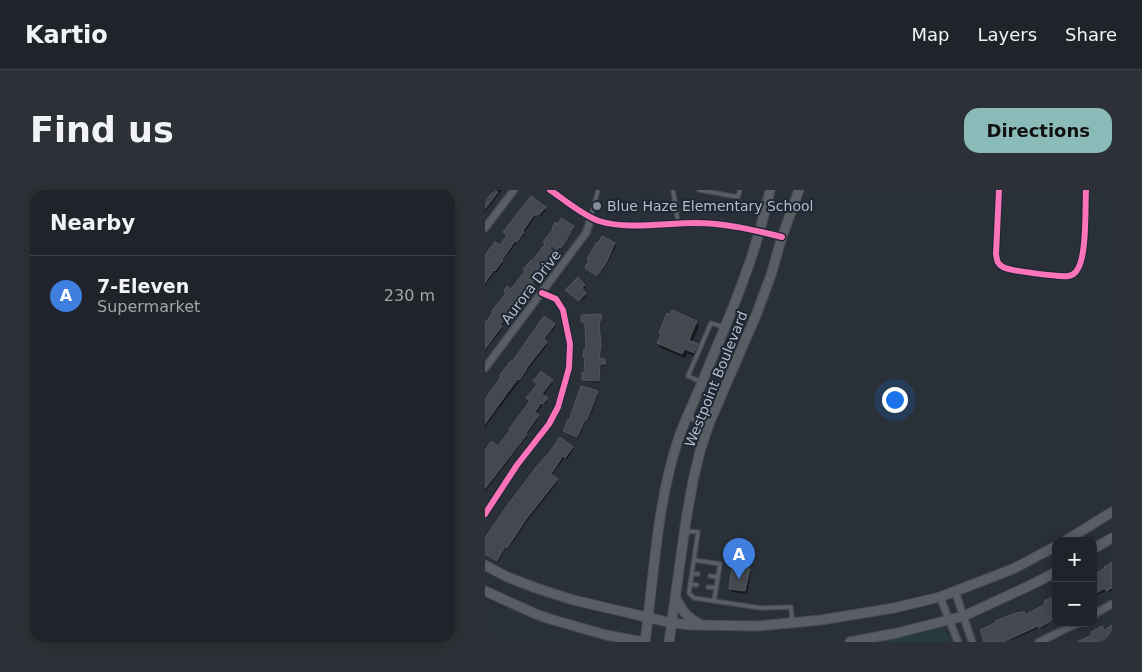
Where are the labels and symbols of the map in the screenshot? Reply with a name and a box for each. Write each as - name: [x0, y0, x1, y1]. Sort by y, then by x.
- place label: Blue Haze Elementary School: [607, 198, 813, 214]
- marker: Blue Haze Elementary School: [591, 200, 603, 212]
- street label: Aurora Drive: [498, 247, 564, 327]
- street label: Westpoint Boulevard: [681, 309, 751, 449]
- your location: [882, 387, 908, 413]
- pin: A: [723, 538, 755, 579]

